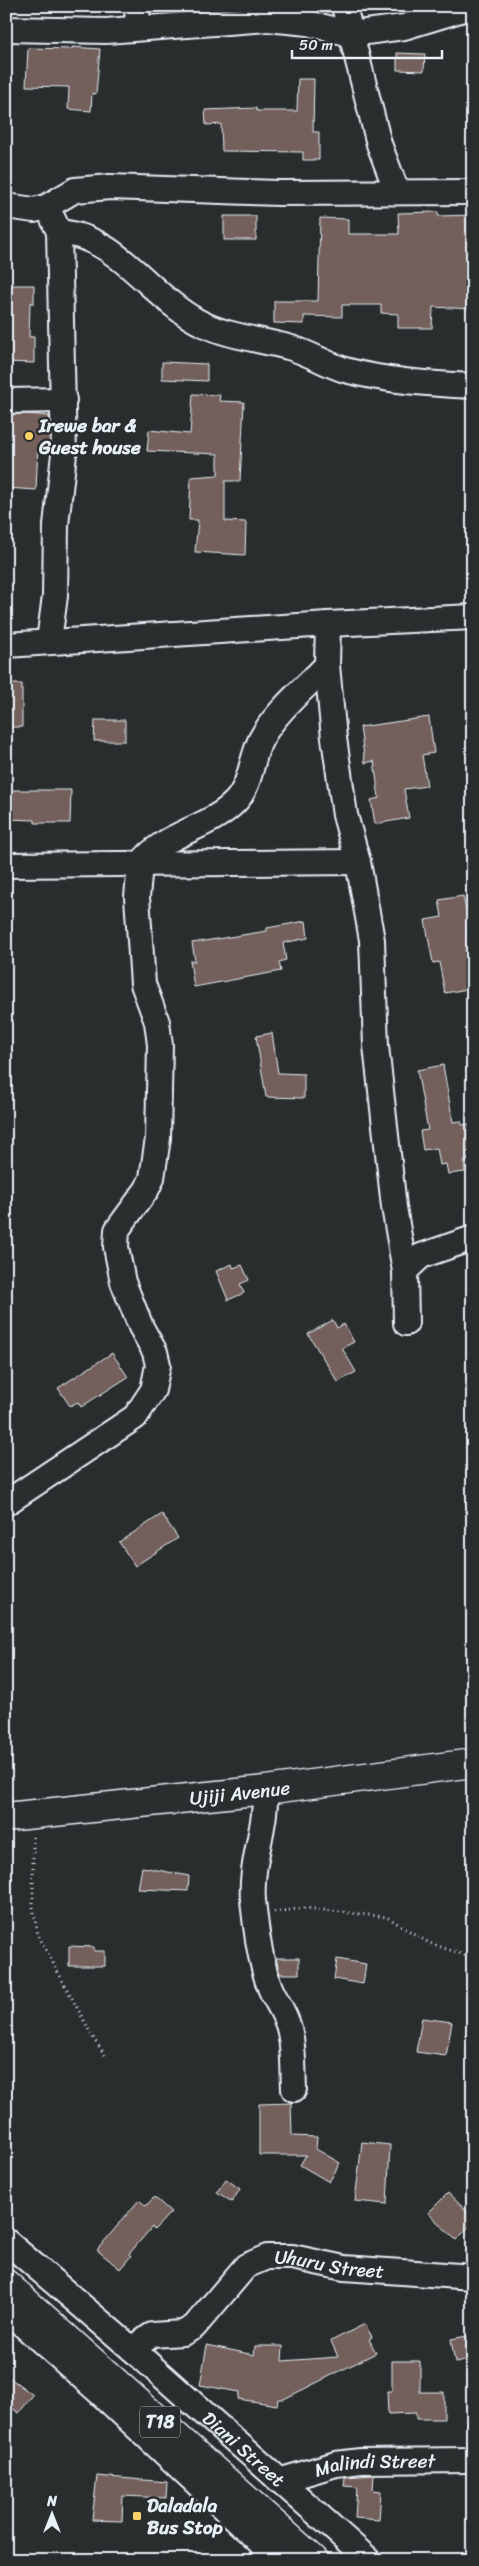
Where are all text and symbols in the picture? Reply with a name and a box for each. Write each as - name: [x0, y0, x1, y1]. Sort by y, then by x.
- scale bar: [292, 28, 442, 60]
- text: 50 m: [299, 32, 334, 58]
- place label: Irewe bar & Guest house: [38, 409, 141, 464]
- marker: Irewe bar & Guest house: [23, 430, 35, 442]
- street label: Ujiji Avenue: [188, 1770, 292, 1814]
- street label: Uhuru Street: [275, 2240, 385, 2287]
- street label: Diani Street: [195, 2402, 293, 2495]
- road number: T18: [140, 2406, 180, 2438]
- street label: Malindi Street: [310, 2444, 437, 2486]
- north arrow: [28, 2488, 78, 2538]
- text: N: [46, 2489, 57, 2514]
- place label: Daladala Bus Stop: [147, 2489, 223, 2544]
- marker: Daladala Bus Stop: [131, 2510, 143, 2522]

